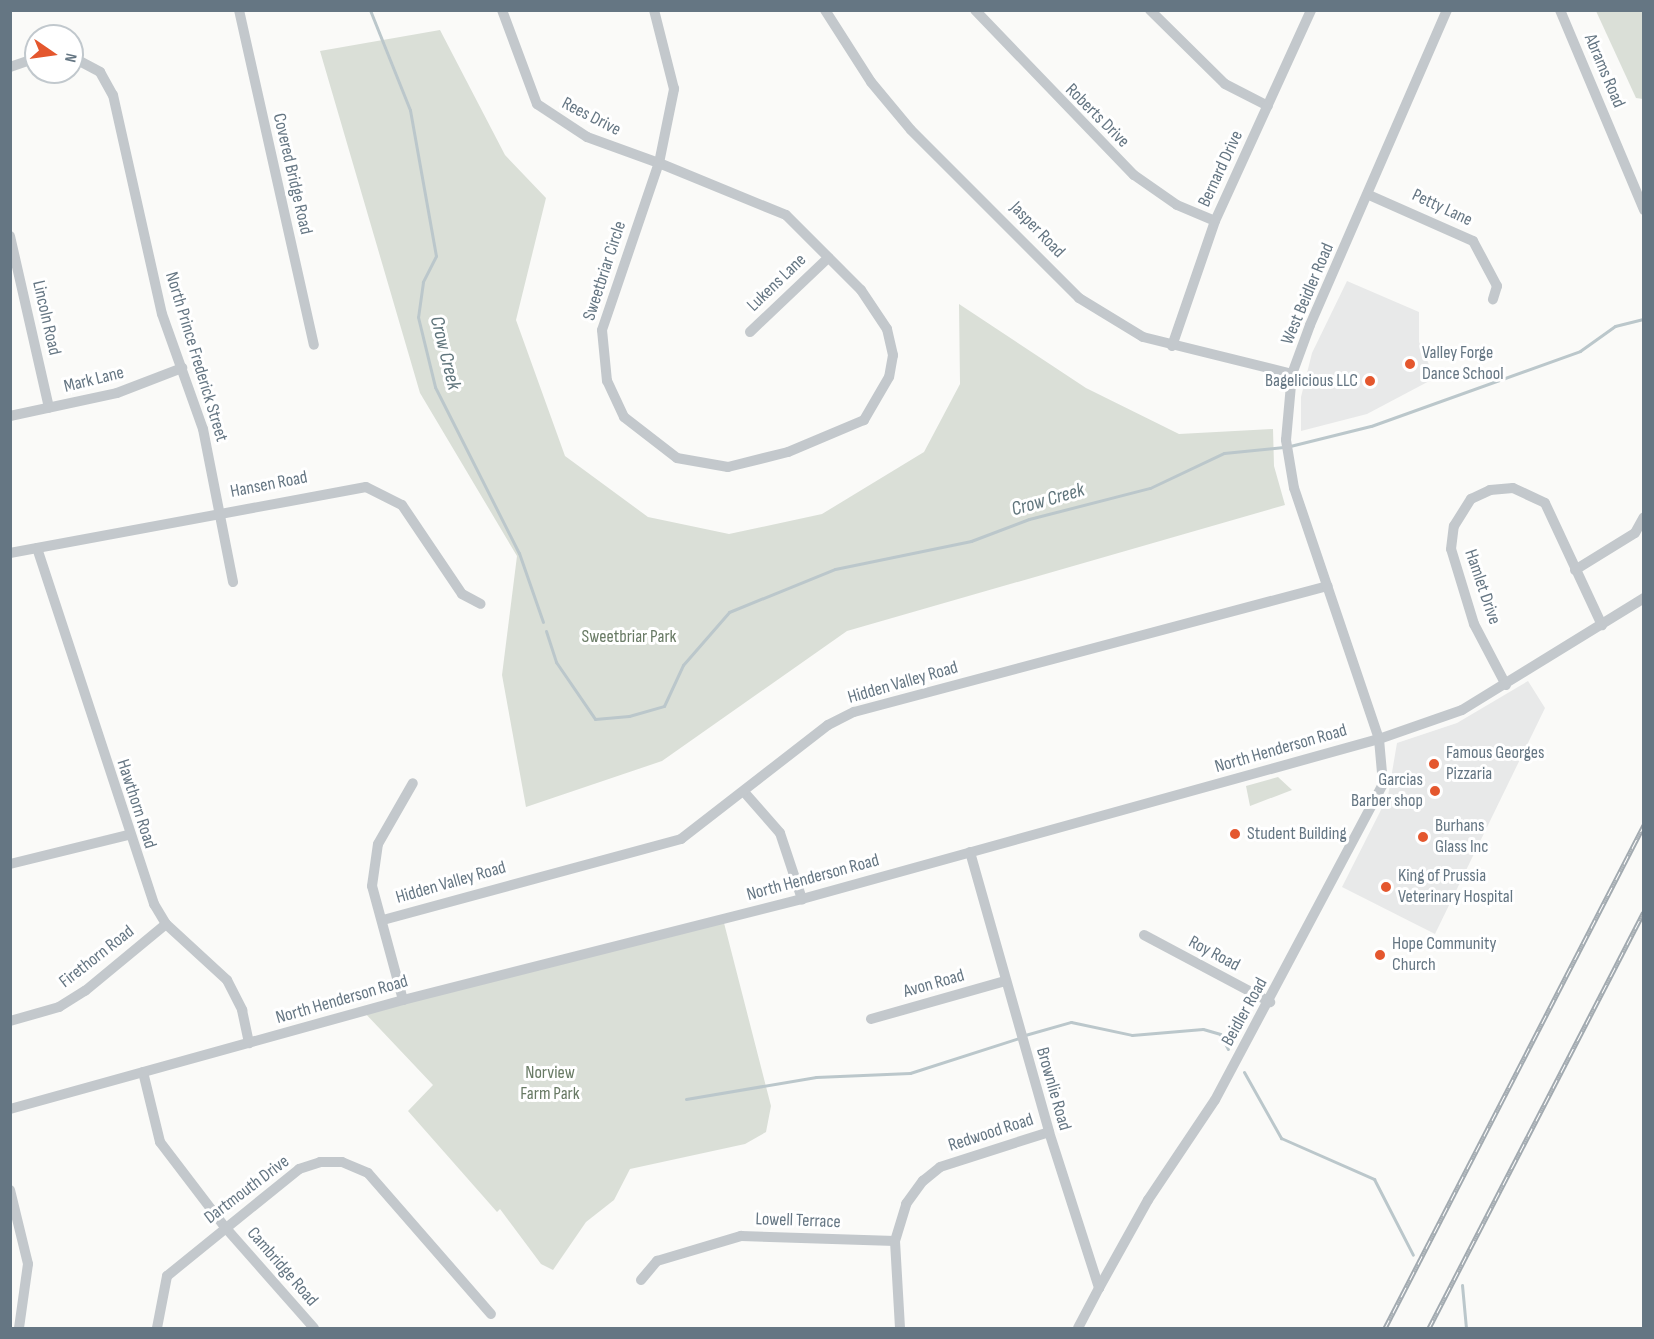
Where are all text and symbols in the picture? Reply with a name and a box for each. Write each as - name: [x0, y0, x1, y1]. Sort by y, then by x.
- north arrow: [24, 24, 84, 84]
- street label: Abrams Road: [1579, 31, 1629, 111]
- text: N: [60, 51, 80, 64]
- street label: Roberts Drive: [1060, 79, 1134, 153]
- street label: Rees Drive: [558, 93, 624, 141]
- street label: Covered Bridge Road: [268, 111, 316, 237]
- street label: Bernard Drive: [1194, 127, 1248, 211]
- street label: Petty Lane: [1408, 185, 1476, 231]
- street label: Jasper Road: [1005, 197, 1069, 263]
- street label: Sweetbriar Circle: [579, 219, 631, 323]
- street label: West Beidler Road: [1277, 240, 1339, 348]
- street label: Lukens Lane: [743, 250, 811, 316]
- street label: North Prince Frederick Street: [160, 270, 232, 444]
- street label: Lincoln Road: [27, 278, 65, 358]
- water label: Crow Creek: [424, 314, 466, 392]
- place label: Valley Forge Dance School: [1422, 343, 1503, 386]
- marker: Valley Forge Dance School: [1403, 357, 1417, 371]
- street label: Mark Lane: [62, 362, 126, 398]
- place label: Bagelicious LLC: [1265, 370, 1358, 392]
- marker: Bagelicious LLC: [1363, 374, 1377, 388]
- street label: Hansen Road: [229, 467, 309, 503]
- water label: Crow Creek: [1009, 478, 1087, 522]
- street label: Hamlet Drive: [1459, 547, 1505, 627]
- park label: Sweetbriar Park: [582, 626, 676, 648]
- street label: Hidden Valley Road: [846, 657, 960, 709]
- street label: North Henderson Road: [1213, 720, 1349, 778]
- place label: Famous Georges Pizzaria: [1446, 743, 1545, 786]
- street label: Hawthorn Road: [111, 757, 161, 851]
- marker: Famous Georges Pizzaria: [1427, 757, 1441, 771]
- place label: Garcias Barber shop: [1351, 770, 1423, 812]
- marker: Garcias Barber shop: [1428, 784, 1442, 798]
- place label: Burhans Glass Inc: [1435, 816, 1488, 858]
- place label: Student Building: [1247, 823, 1347, 845]
- marker: Student Building: [1228, 827, 1242, 841]
- marker: Burhans Glass Inc: [1416, 830, 1430, 844]
- street label: North Henderson Road: [744, 850, 882, 906]
- street label: Hidden Valley Road: [394, 857, 508, 909]
- place label: King of Prussia Veterinary Hospital: [1398, 866, 1513, 908]
- marker: King of Prussia Veterinary Hospital: [1379, 880, 1393, 894]
- street label: Firethorn Road: [55, 921, 139, 993]
- street label: Roy Road: [1185, 932, 1243, 976]
- place label: Hope Community Church: [1392, 934, 1496, 976]
- marker: Hope Community Church: [1373, 948, 1387, 962]
- street label: Avon Road: [901, 965, 967, 1003]
- street label: North Henderson Road: [274, 971, 410, 1029]
- street label: Beidler Road: [1217, 974, 1273, 1050]
- street label: Brownlie Road: [1031, 1045, 1075, 1133]
- park label: Norview Farm Park: [520, 1063, 580, 1106]
- street label: Redwood Road: [946, 1109, 1036, 1157]
- street label: Dartmouth Drive: [200, 1151, 294, 1229]
- street label: Lowell Terrace: [755, 1209, 841, 1233]
- street label: Cambridge Road: [242, 1223, 322, 1311]

